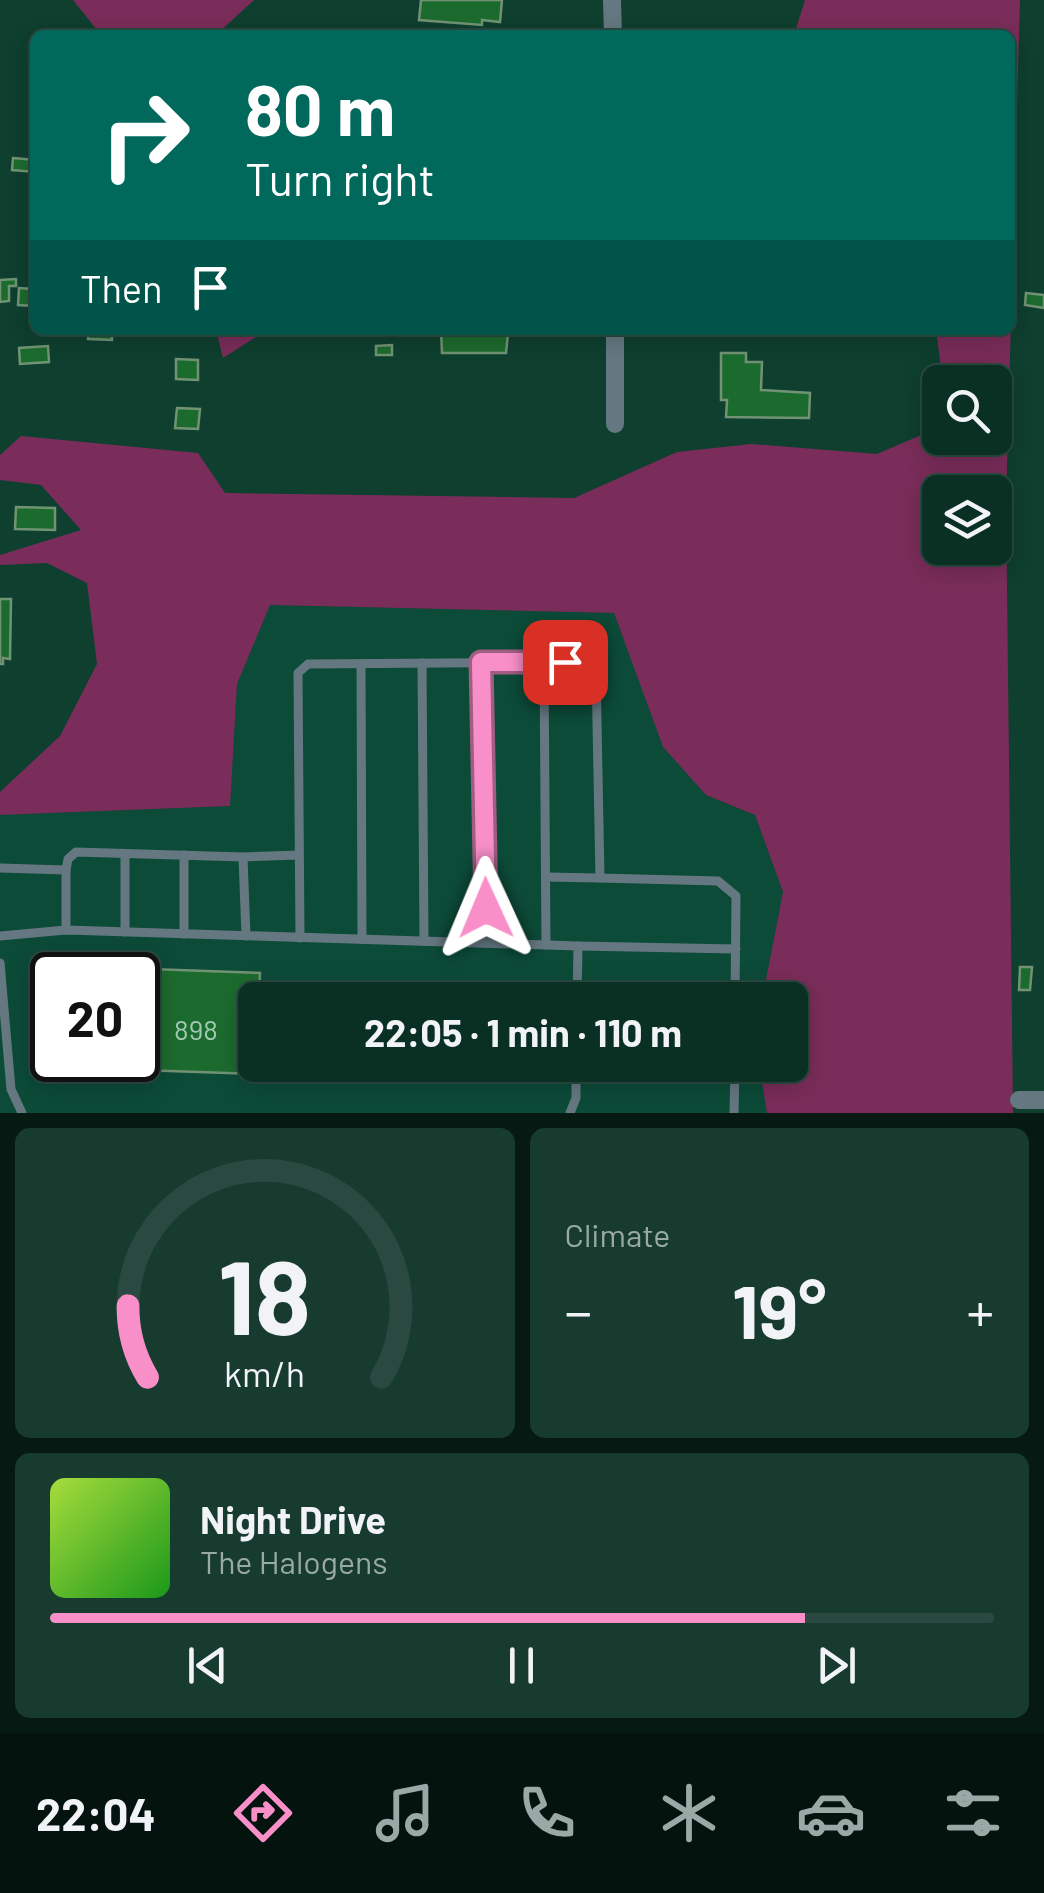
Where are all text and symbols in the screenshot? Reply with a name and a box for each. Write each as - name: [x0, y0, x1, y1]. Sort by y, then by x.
- text: 80 m: [245, 66, 395, 150]
- icon: right: [80, 70, 210, 200]
- text: Turn right: [245, 151, 435, 205]
- icon: arrive: [183, 260, 238, 315]
- text: Then: [80, 265, 163, 311]
- map controls: [922, 365, 1012, 565]
- button: search: [922, 365, 1012, 455]
- button: layers: [922, 475, 1012, 565]
- pin: [523, 620, 608, 705]
- icon: arrive: [538, 635, 593, 690]
- position arrow: [434, 856, 538, 960]
- speed limit sign: 20: [30, 952, 160, 1082]
- text: 22:05 · 1 min · 110 m: [364, 1009, 682, 1055]
- house number: 898: [174, 1012, 218, 1046]
- text: Climate: [565, 1215, 670, 1253]
- text: 18: [218, 1231, 311, 1356]
- text: 19°: [732, 1264, 827, 1354]
- text: −: [565, 1277, 592, 1343]
- text: +: [966, 1277, 994, 1343]
- text: km/h: [224, 1351, 305, 1394]
- text: Night Drive: [200, 1496, 386, 1542]
- text: The Halogens: [200, 1542, 388, 1580]
- icon: previous: [180, 1638, 235, 1693]
- icon: pause: [494, 1638, 549, 1693]
- icon: next: [809, 1638, 864, 1693]
- icon: directions: [228, 1778, 298, 1848]
- icon: music: [370, 1778, 440, 1848]
- icon: phone: [512, 1778, 582, 1848]
- icon: climate: [654, 1778, 724, 1848]
- icon: car: [796, 1778, 866, 1848]
- icon: filters: [938, 1778, 1008, 1848]
- text: 22:04: [36, 1786, 156, 1840]

